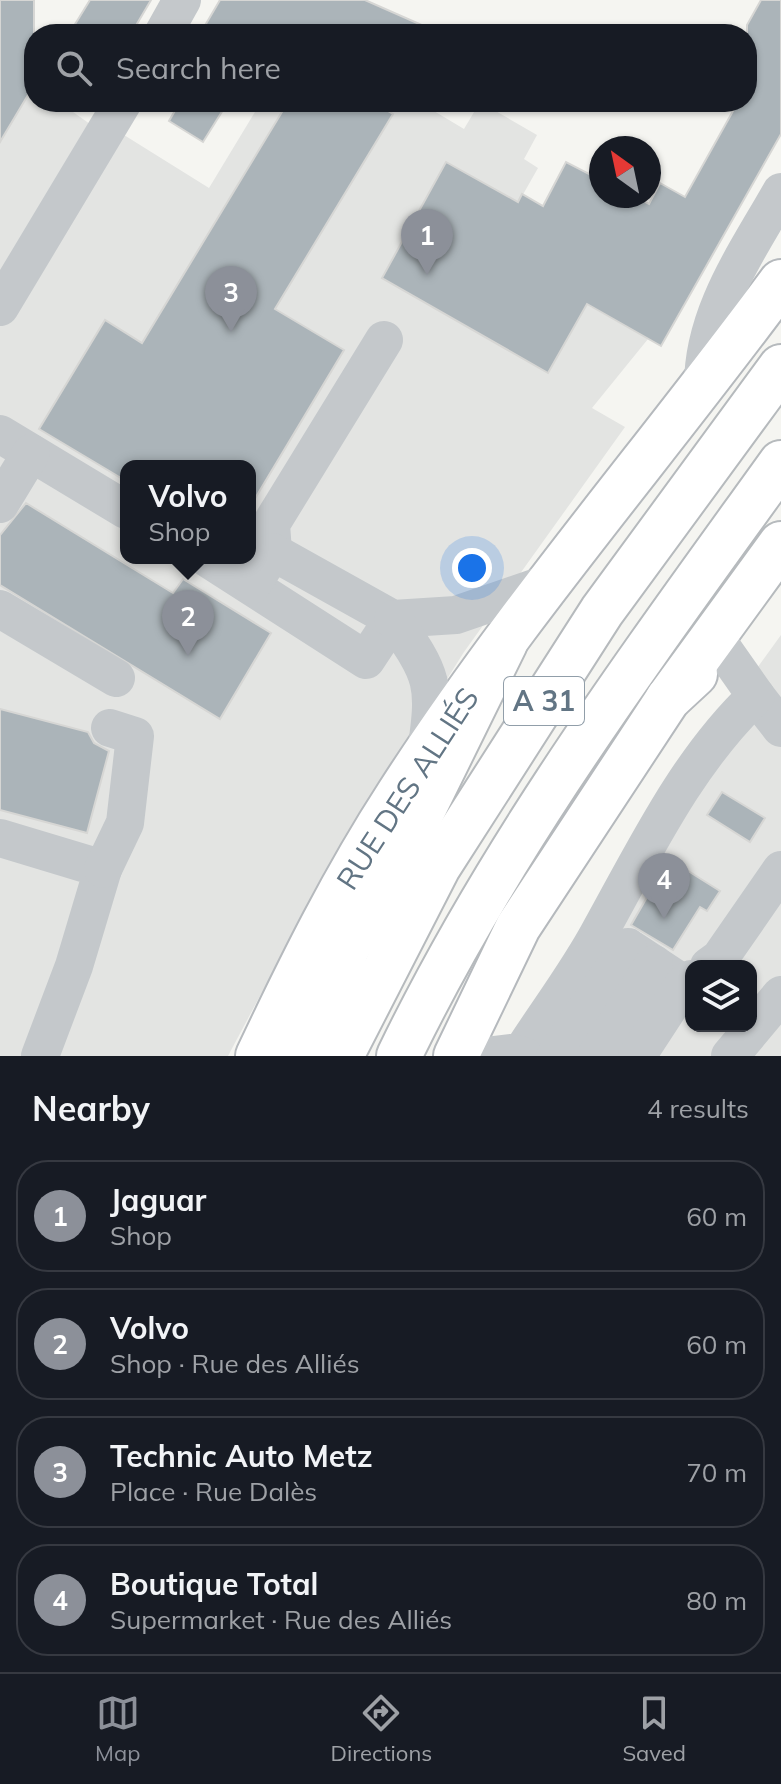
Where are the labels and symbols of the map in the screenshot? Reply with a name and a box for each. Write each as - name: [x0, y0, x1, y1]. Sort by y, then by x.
- north arrow: [589, 136, 661, 208]
- pin: 1: [401, 209, 453, 275]
- pin: 3: [205, 266, 257, 332]
- your location: [452, 548, 492, 588]
- pin: 2: [162, 590, 214, 656]
- road number: A 31: [504, 677, 584, 725]
- street label: RUE DES ALLIÉS: [328, 680, 487, 896]
- pin: 4: [638, 853, 690, 919]

